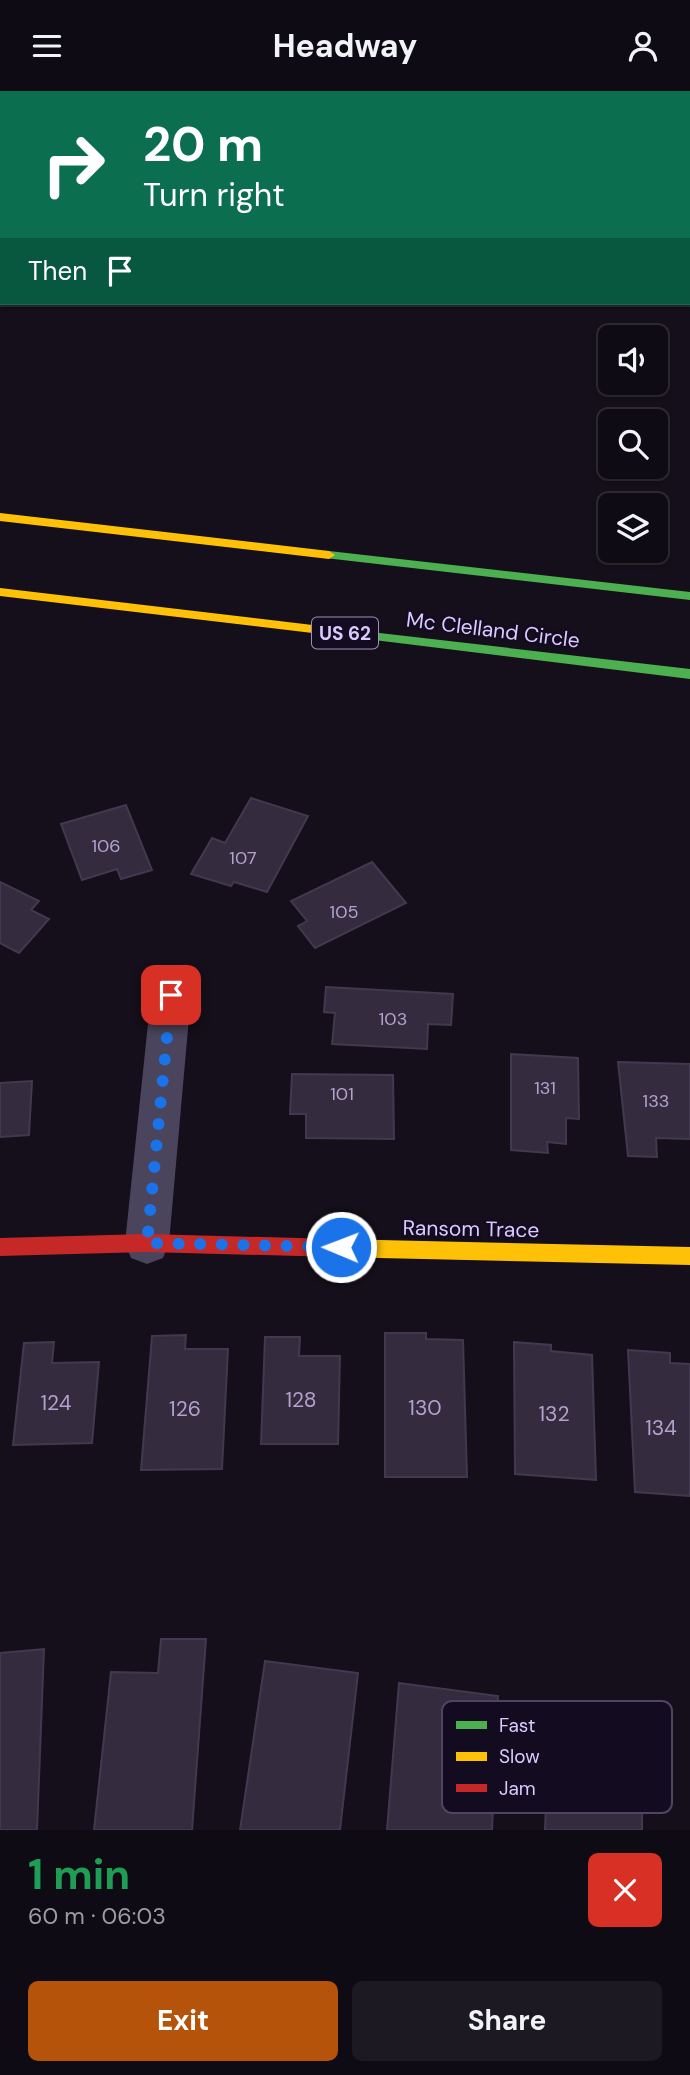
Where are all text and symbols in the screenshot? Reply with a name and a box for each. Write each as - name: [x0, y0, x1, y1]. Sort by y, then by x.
- text: Headway: [273, 25, 417, 67]
- icon: menu: [28, 27, 66, 65]
- icon: person: [624, 27, 662, 65]
- text: 20 m: [143, 112, 263, 176]
- icon: right: [28, 119, 119, 210]
- text: Turn right: [143, 174, 285, 216]
- icon: arrive: [101, 252, 139, 290]
- text: Then: [28, 254, 87, 288]
- map controls: [598, 325, 668, 563]
- button: sound: [598, 325, 668, 395]
- button: search: [598, 409, 668, 479]
- button: layers: [598, 493, 668, 563]
- street label: Mc Clelland Circle: [405, 605, 581, 655]
- road number: US 62: [312, 617, 378, 649]
- house number: 106: [91, 834, 121, 858]
- house number: 107: [229, 846, 257, 870]
- house number: 105: [330, 900, 358, 924]
- pin: [141, 965, 201, 1025]
- icon: arrive: [152, 976, 190, 1014]
- house number: 103: [379, 1007, 407, 1031]
- house number: 131: [534, 1076, 556, 1100]
- house number: 101: [330, 1082, 354, 1106]
- house number: 133: [643, 1089, 669, 1113]
- position arrow: [304, 1210, 378, 1284]
- street label: Ransom Trace: [402, 1214, 540, 1244]
- house number: 128: [285, 1386, 317, 1414]
- house number: 124: [40, 1389, 72, 1417]
- house number: 130: [408, 1394, 442, 1422]
- house number: 126: [169, 1395, 201, 1423]
- house number: 132: [538, 1400, 570, 1428]
- house number: 134: [645, 1414, 677, 1442]
- legend: [442, 1701, 672, 1813]
- text: Fast: [499, 1713, 535, 1738]
- text: Slow: [499, 1744, 540, 1769]
- text: Jam: [499, 1776, 536, 1801]
- text: 1 min: [28, 1847, 130, 1902]
- button: close: [588, 1853, 662, 1927]
- text: 60 m · 06:03: [28, 1901, 166, 1931]
- button: Exit: [28, 1981, 338, 2061]
- button: Share: [352, 1981, 662, 2061]

